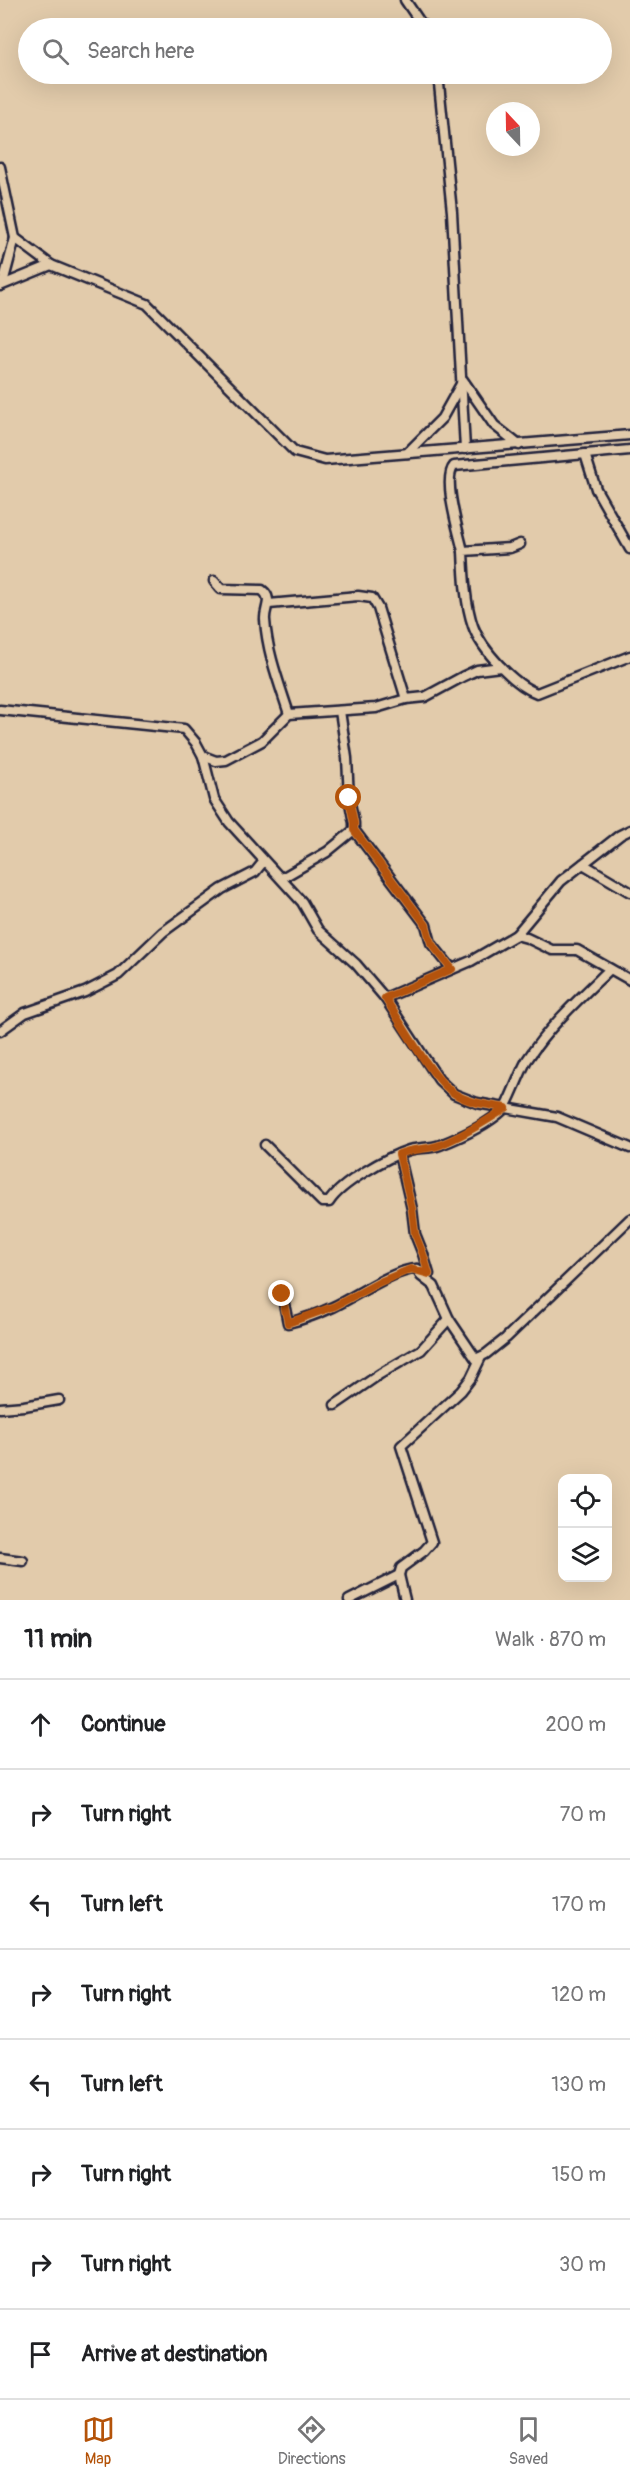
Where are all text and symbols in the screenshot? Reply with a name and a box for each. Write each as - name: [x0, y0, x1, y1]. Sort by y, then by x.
- search box: [18, 18, 612, 84]
- icon: search: [39, 35, 72, 68]
- text: Search here: [87, 37, 194, 65]
- north arrow: [486, 102, 540, 156]
- route start: [335, 784, 361, 810]
- route end: [268, 1280, 294, 1306]
- map controls: [558, 1474, 612, 1582]
- button: locate: [558, 1474, 612, 1528]
- button: layers: [558, 1528, 612, 1582]
- text: 11 min: [24, 1623, 92, 1655]
- text: Walk · 870 m: [495, 1627, 606, 1652]
- icon: ahead: [24, 1708, 57, 1741]
- text: Continue: [81, 1710, 165, 1738]
- text: 200 m: [545, 1712, 606, 1737]
- icon: right: [24, 1798, 57, 1831]
- text: Turn right: [81, 1800, 171, 1828]
- text: 70 m: [560, 1802, 606, 1827]
- icon: left: [24, 1888, 57, 1921]
- text: Turn left: [81, 1890, 163, 1918]
- text: 170 m: [552, 1892, 606, 1917]
- icon: right: [24, 1978, 57, 2011]
- text: Turn right: [81, 1980, 171, 2008]
- text: 120 m: [551, 1982, 606, 2007]
- icon: left: [24, 2068, 57, 2101]
- text: Turn left: [81, 2070, 163, 2098]
- text: 130 m: [551, 2072, 606, 2097]
- icon: right: [24, 2158, 57, 2191]
- text: Turn right: [81, 2160, 171, 2188]
- text: 150 m: [552, 2162, 606, 2187]
- icon: right: [24, 2248, 57, 2281]
- text: Turn right: [81, 2250, 171, 2278]
- text: 30 m: [559, 2252, 606, 2277]
- icon: arrive: [24, 2338, 57, 2371]
- text: Arrive at destination: [81, 2340, 267, 2368]
- tab: Map: [82, 2413, 115, 2469]
- tab: Directions: [278, 2413, 346, 2469]
- tab: Saved: [509, 2413, 548, 2469]

